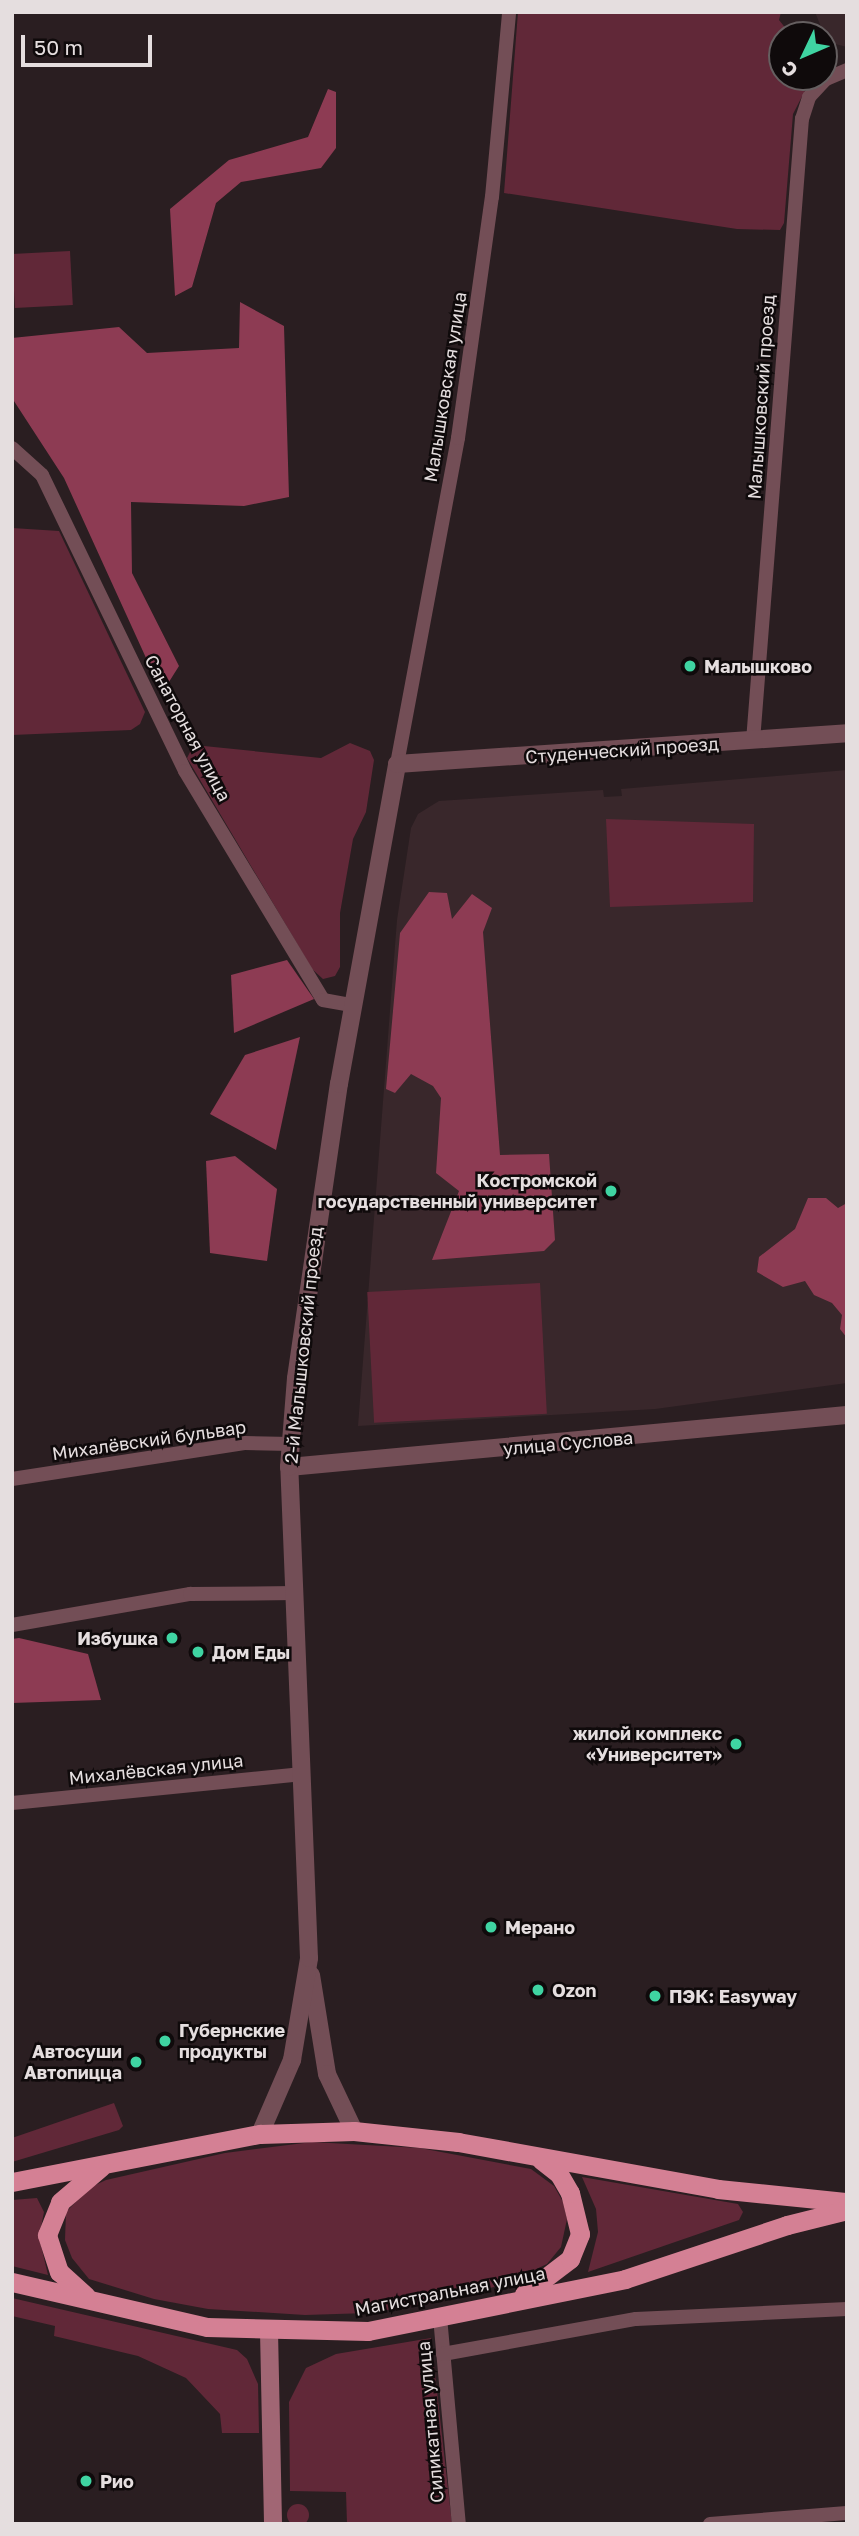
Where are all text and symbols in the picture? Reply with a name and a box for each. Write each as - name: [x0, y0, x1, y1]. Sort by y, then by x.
- scale bar: [24, 21, 156, 65]
- north arrow: [768, 21, 838, 91]
- text: 50 m: [34, 34, 83, 60]
- text: С: [776, 57, 802, 82]
- street label: Малышковская улица: [419, 290, 471, 484]
- street label: Малышковский проезд: [743, 294, 779, 500]
- street label: Санаторная улица: [140, 651, 236, 805]
- place label: Малышково: [704, 655, 812, 677]
- marker: Малышково: [682, 658, 698, 674]
- street label: Студенческий проезд: [525, 732, 719, 768]
- place label: Костромской государственный университет: [318, 1170, 597, 1212]
- marker: Костромской государственный университет: [603, 1183, 619, 1199]
- street label: 2-й Малышковский проезд: [280, 1226, 326, 1464]
- street label: Михалёвский бульвар: [51, 1416, 247, 1464]
- street label: улица Суслова: [502, 1427, 634, 1459]
- place label: Избушка: [77, 1627, 158, 1649]
- marker: Избушка: [164, 1630, 180, 1646]
- place label: Дом Еды: [212, 1641, 290, 1663]
- marker: Дом Еды: [190, 1644, 206, 1660]
- place label: жилой комплекс «Университет»: [573, 1723, 722, 1766]
- marker: жилой комплекс «Университет»: [728, 1736, 744, 1752]
- street label: Михалёвская улица: [68, 1749, 244, 1789]
- place label: Мерано: [505, 1916, 575, 1938]
- marker: Мерано: [483, 1919, 499, 1935]
- place label: Ozon: [552, 1979, 596, 2001]
- marker: Ozon: [530, 1982, 546, 1998]
- place label: ПЭК: Easyway: [669, 1985, 797, 2007]
- marker: ПЭК: Easyway: [647, 1988, 663, 2004]
- place label: Губернские продукты: [179, 2020, 285, 2062]
- marker: Губернские продукты: [157, 2033, 173, 2049]
- place label: Автосуши Автопицца: [24, 2041, 122, 2084]
- marker: Автосуши Автопицца: [128, 2054, 144, 2070]
- street label: Магистральная улица: [353, 2262, 547, 2320]
- street label: Силикатная улица: [412, 2340, 448, 2504]
- place label: Рио: [100, 2470, 134, 2492]
- marker: Рио: [78, 2473, 94, 2489]

